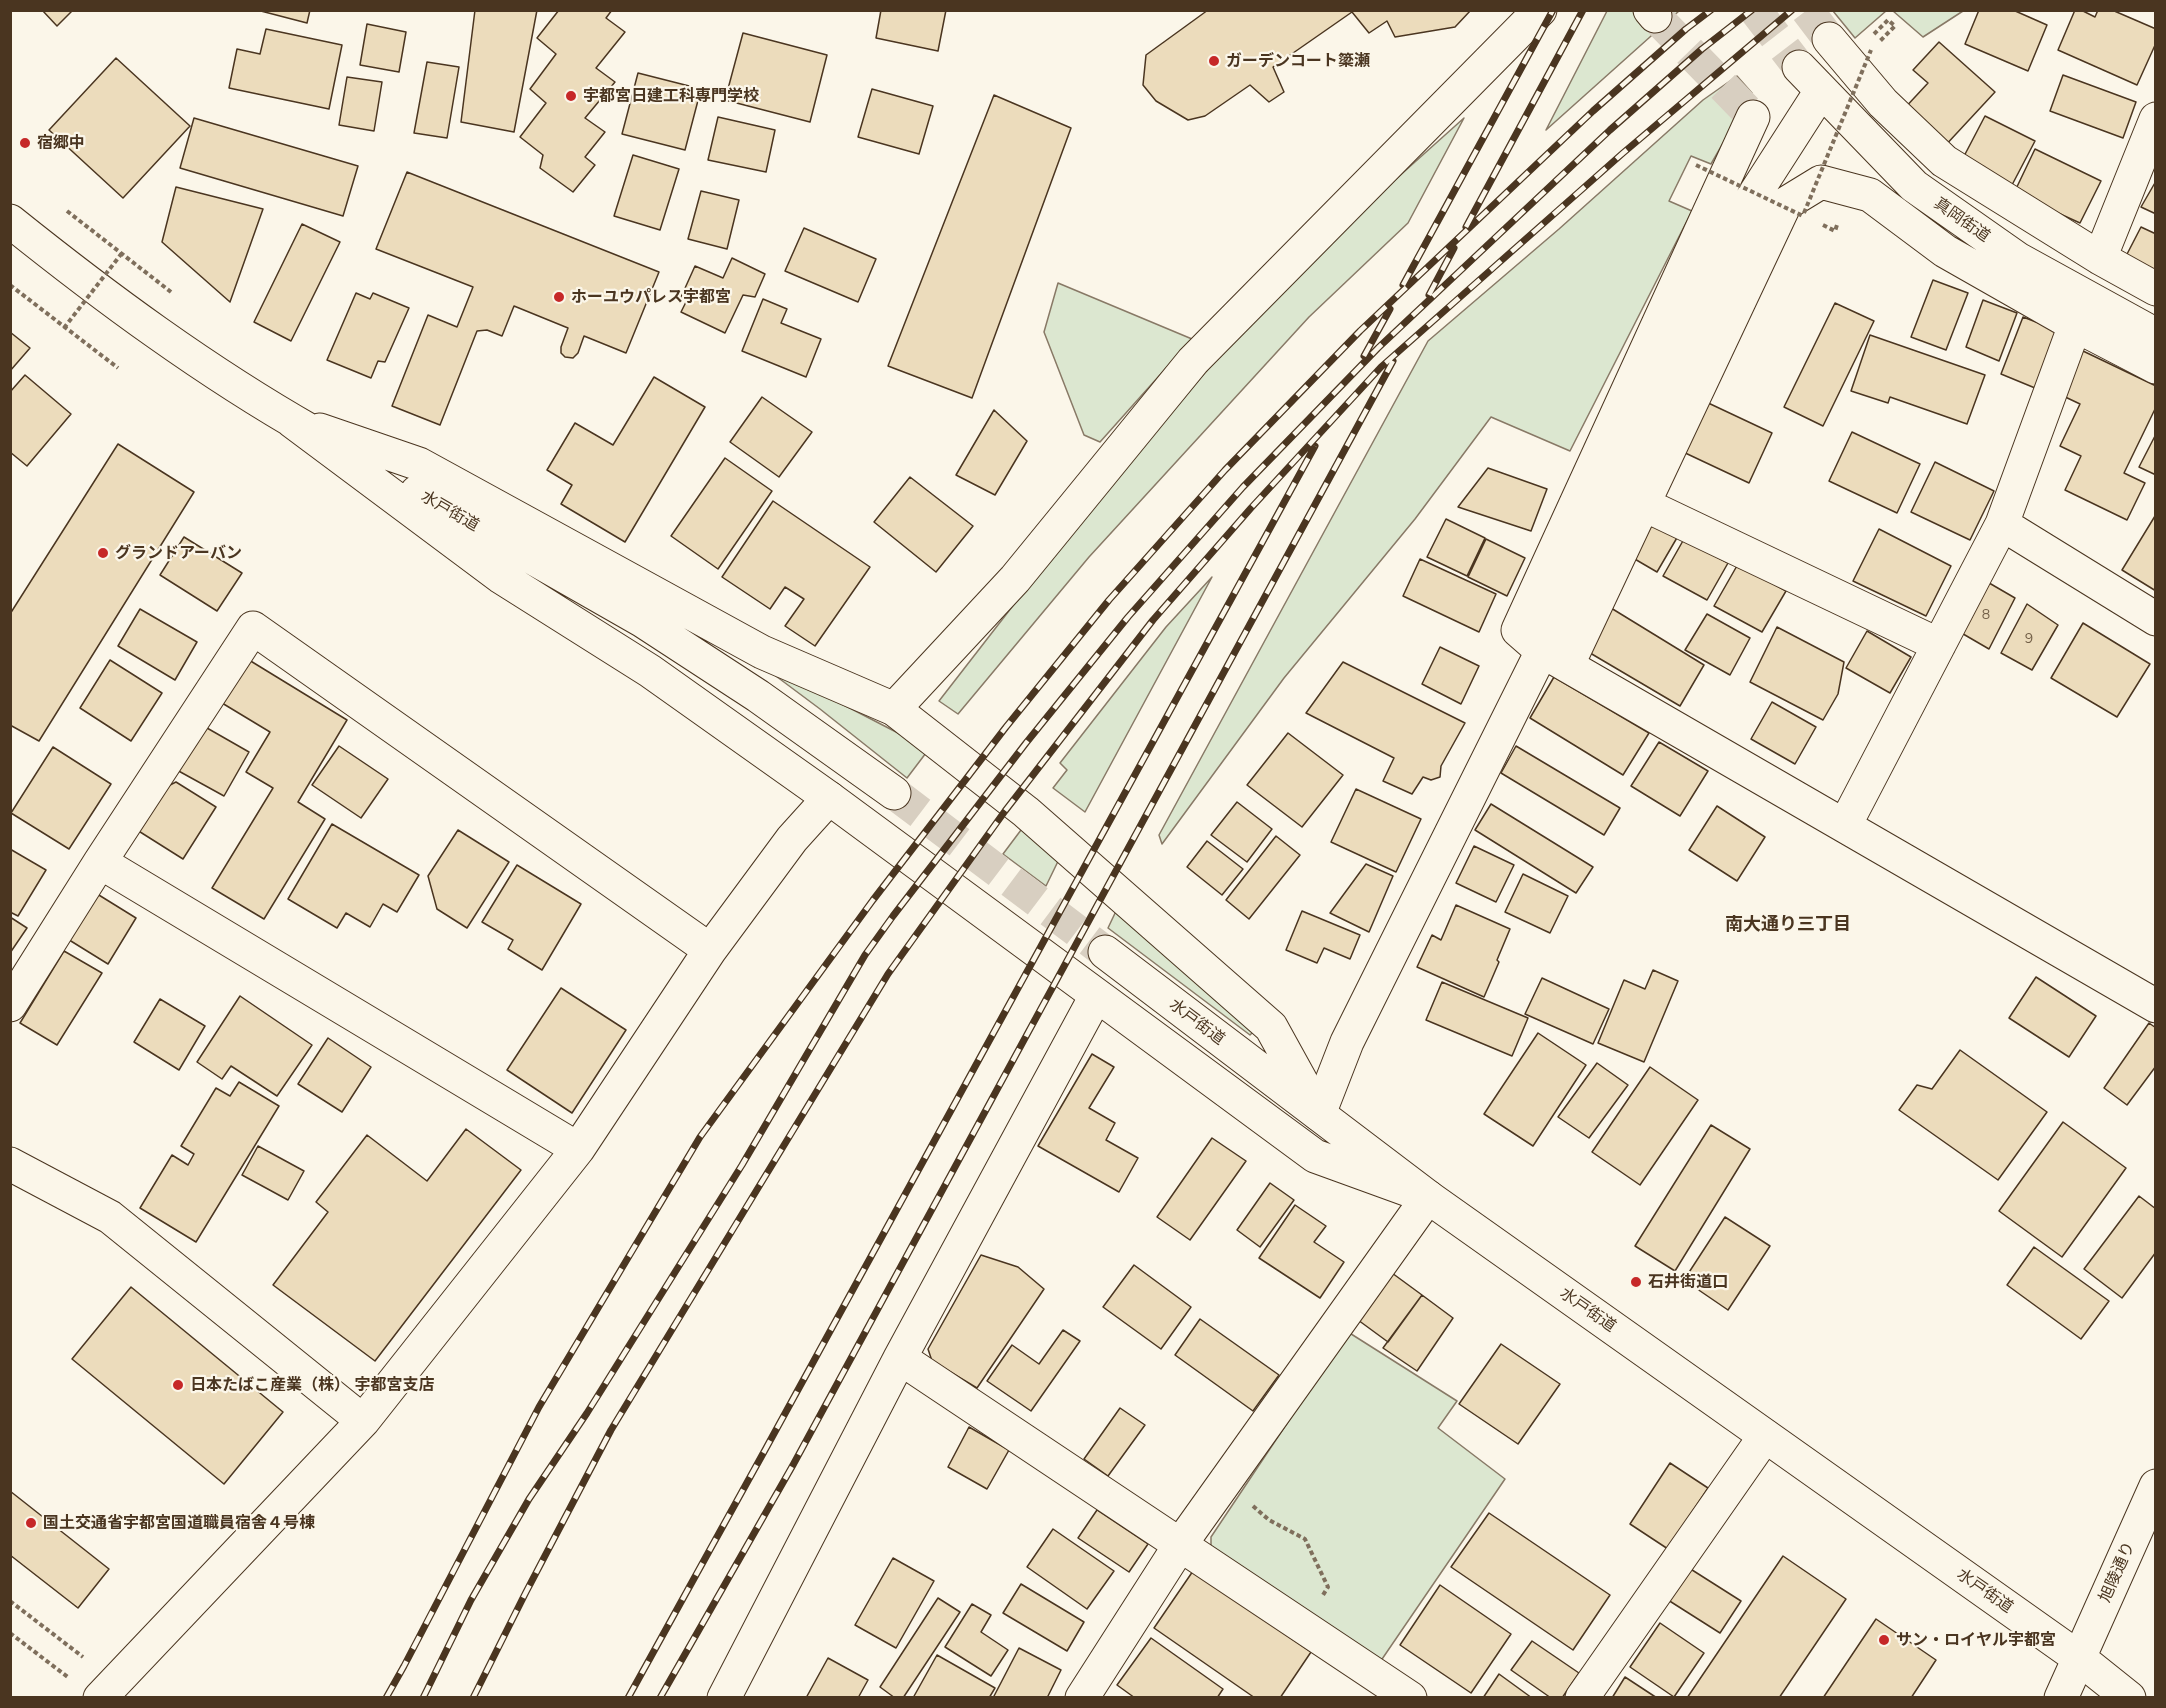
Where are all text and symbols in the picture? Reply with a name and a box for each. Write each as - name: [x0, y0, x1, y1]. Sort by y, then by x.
- place label: ガーデンコート簗瀬: [1226, 51, 1370, 71]
- marker: ガーデンコート簗瀬: [1207, 54, 1221, 68]
- place label: 宇都宮日建工科専門学校: [583, 86, 759, 106]
- marker: 宇都宮日建工科専門学校: [564, 89, 578, 103]
- place label: 宿郷中: [37, 133, 85, 153]
- marker: 宿郷中: [18, 136, 32, 150]
- street label: 真岡街道: [1930, 194, 1994, 246]
- place label: ホーユウパレス宇都宮: [571, 287, 731, 307]
- marker: ホーユウパレス宇都宮: [552, 290, 566, 304]
- street label: 水戸街道: [417, 487, 483, 535]
- place label: グランドアーバン: [115, 543, 242, 563]
- marker: グランドアーバン: [96, 546, 110, 560]
- house number: 8: [1982, 607, 1990, 623]
- house number: 9: [2025, 631, 2033, 647]
- district label: 南大通り三丁目: [1725, 914, 1851, 936]
- street label: 水戸街道: [1166, 995, 1228, 1049]
- place label: 石井街道口: [1648, 1272, 1728, 1292]
- marker: 石井街道口: [1629, 1275, 1643, 1289]
- street label: 水戸街道: [1556, 1284, 1620, 1336]
- place label: 日本たばこ産業（株） 宇都宮支店: [190, 1375, 434, 1395]
- marker: 日本たばこ産業（株） 宇都宮支店: [171, 1378, 185, 1392]
- place label: 国土交通省宇都宮国道職員宿舎４号棟: [43, 1513, 315, 1533]
- marker: 国土交通省宇都宮国道職員宿舎４号棟: [24, 1516, 38, 1530]
- street label: 旭陵通り: [2095, 1539, 2139, 1605]
- street label: 水戸街道: [1953, 1565, 2017, 1617]
- place label: サン・ロイヤル宇都宮: [1896, 1630, 2056, 1650]
- marker: サン・ロイヤル宇都宮: [1877, 1633, 1891, 1647]

